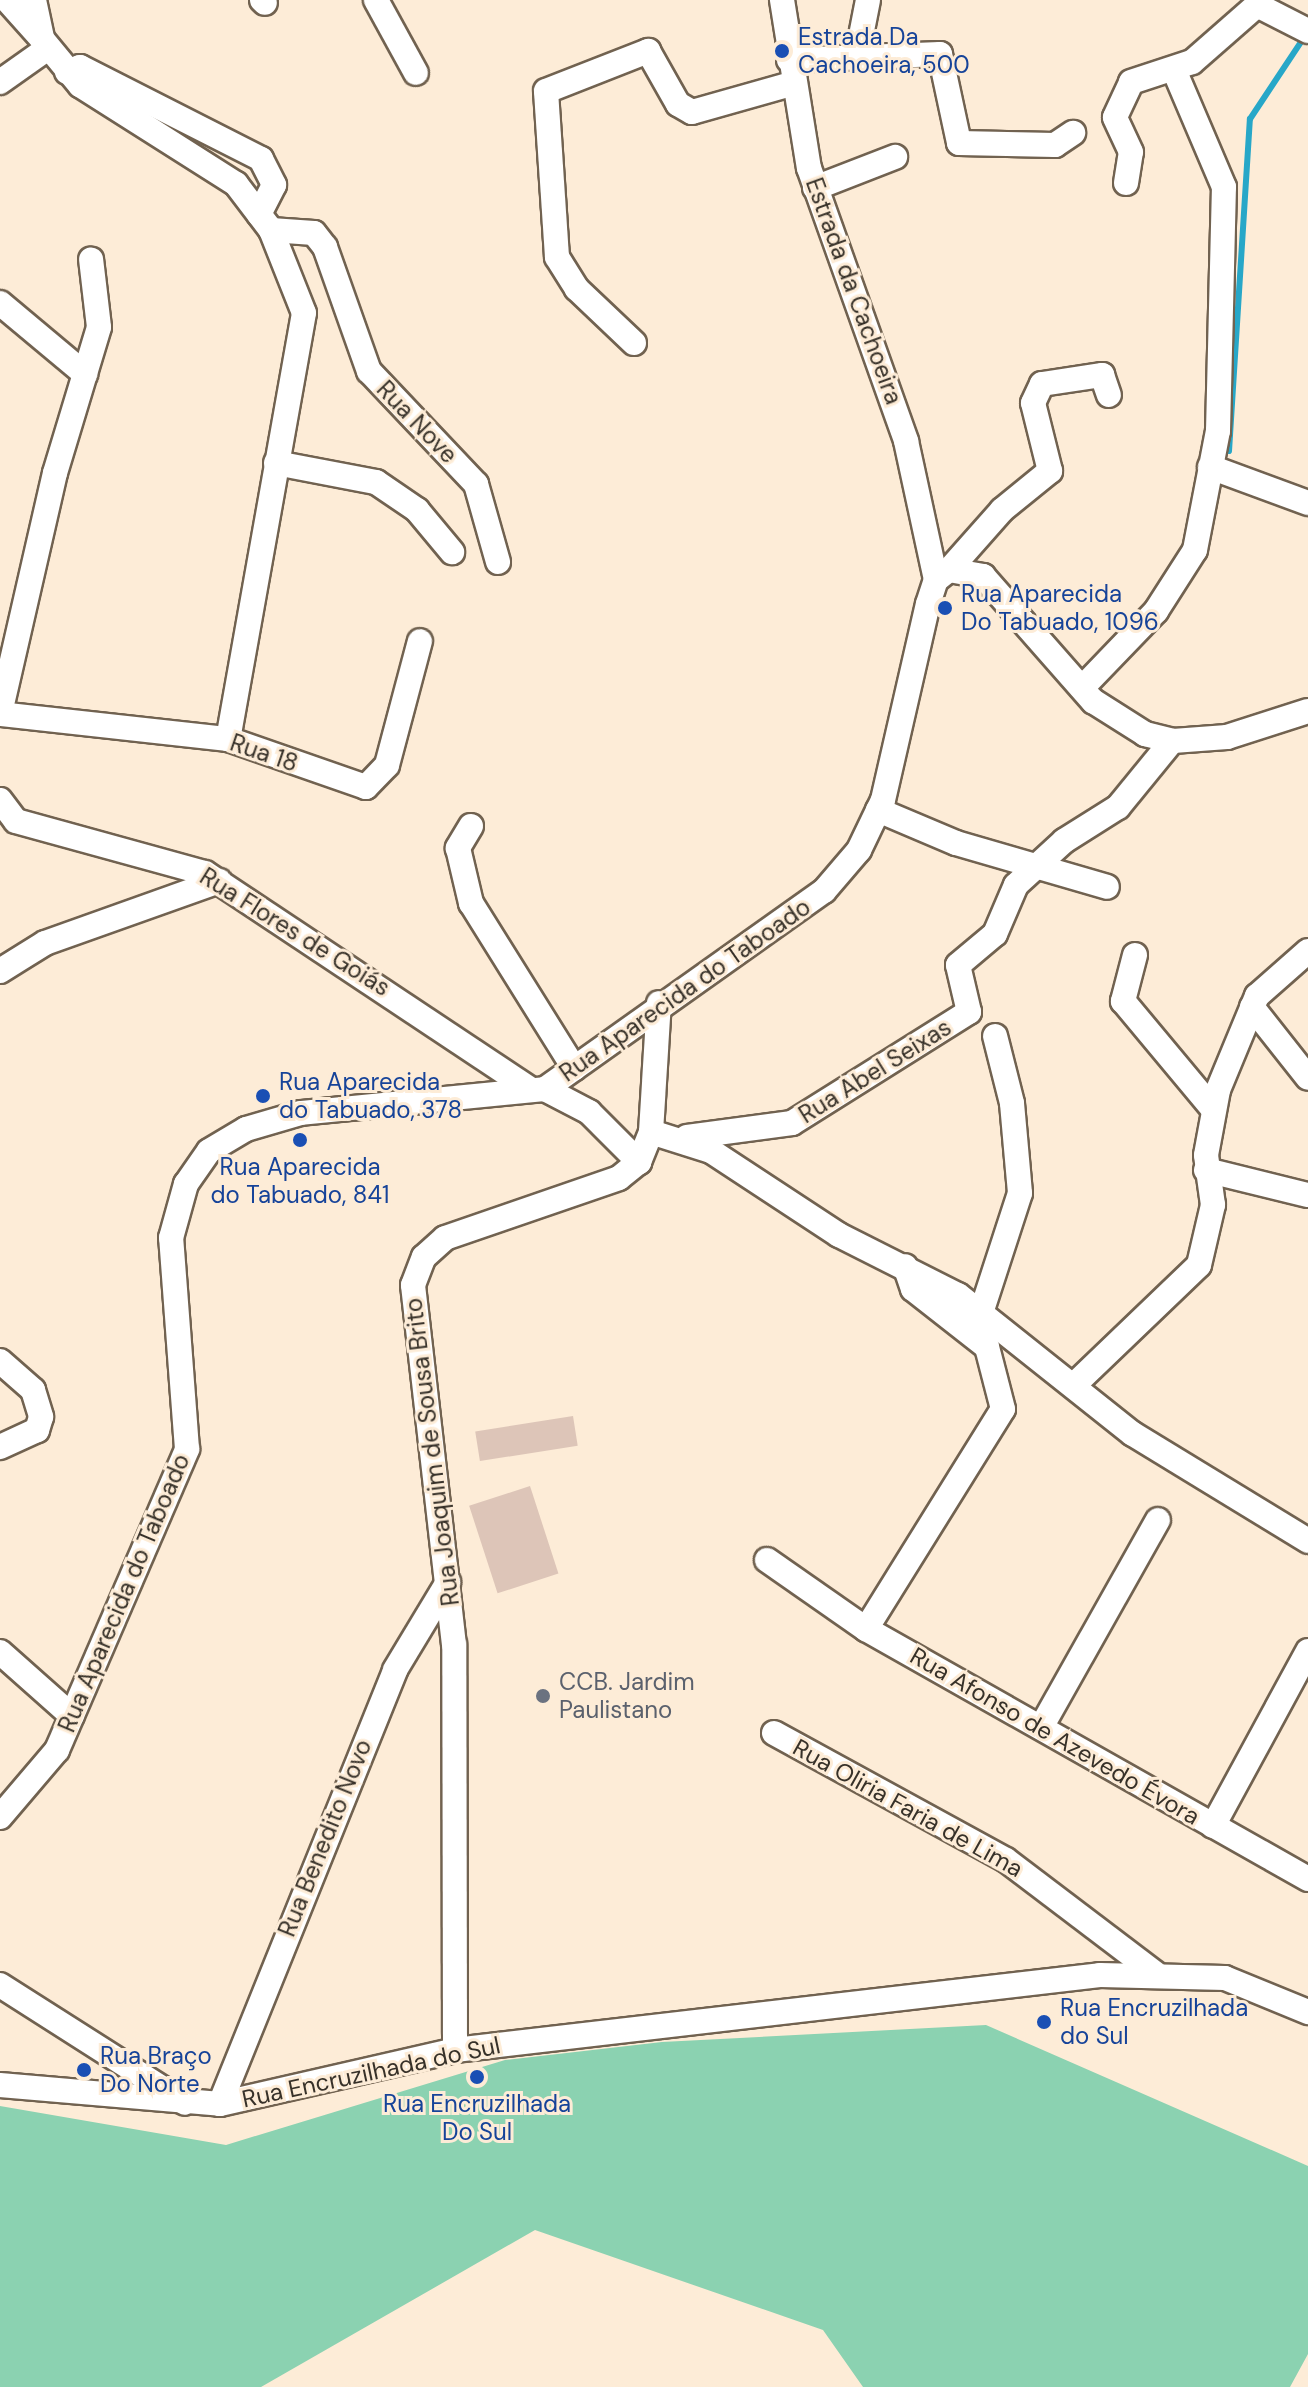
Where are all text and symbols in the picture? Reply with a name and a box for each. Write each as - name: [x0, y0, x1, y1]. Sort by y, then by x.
- place label: Estrada Da Cachoeira, 500: [798, 23, 970, 79]
- marker: Estrada Da Cachoeira, 500: [773, 42, 791, 60]
- street label: Estrada da Cachoeira: [800, 174, 908, 408]
- street label: Rua Nove: [371, 375, 463, 469]
- place label: Rua Aparecida Do Tabuado, 1096: [961, 580, 1159, 636]
- marker: Rua Aparecida Do Tabuado, 1096: [936, 599, 954, 617]
- street label: Rua 18: [226, 728, 302, 778]
- street label: Rua Flores de Goiás: [195, 862, 395, 1002]
- street label: Rua Aparecida do Taboado: [554, 892, 816, 1088]
- street label: Rua Abel Seixas: [794, 1013, 956, 1129]
- place label: Rua Aparecida do Tabuado, 378: [279, 1068, 462, 1124]
- marker: Rua Aparecida do Tabuado, 378: [254, 1087, 272, 1105]
- marker: Rua Aparecida do Tabuado, 841: [291, 1131, 309, 1149]
- place label: Rua Aparecida do Tabuado, 841: [211, 1153, 389, 1209]
- street label: Rua Joaquim de Sousa Brito: [399, 1296, 465, 1608]
- street label: Rua Aparecida do Taboado: [52, 1450, 196, 1736]
- street label: Rua Afonso de Azevedo Évora: [905, 1641, 1205, 1831]
- place label: CCB. Jardim Paulistano: [559, 1668, 695, 1724]
- marker: CCB. Jardim Paulistano: [534, 1687, 552, 1705]
- street label: Rua Oliria Faria de Lima: [788, 1733, 1028, 1883]
- street label: Rua Benedito Novo: [272, 1735, 378, 1941]
- place label: Rua Encruzilhada do Sul: [1060, 1994, 1248, 2050]
- marker: Rua Encruzilhada do Sul: [1035, 2013, 1053, 2031]
- street label: Rua Encruzilhada do Sul: [239, 2031, 503, 2113]
- place label: Rua Braço Do Norte: [100, 2042, 212, 2098]
- marker: Rua Braço Do Norte: [75, 2061, 93, 2079]
- marker: Rua Encruzilhada Do Sul: [468, 2068, 486, 2086]
- place label: Rua Encruzilhada Do Sul: [383, 2090, 571, 2146]

